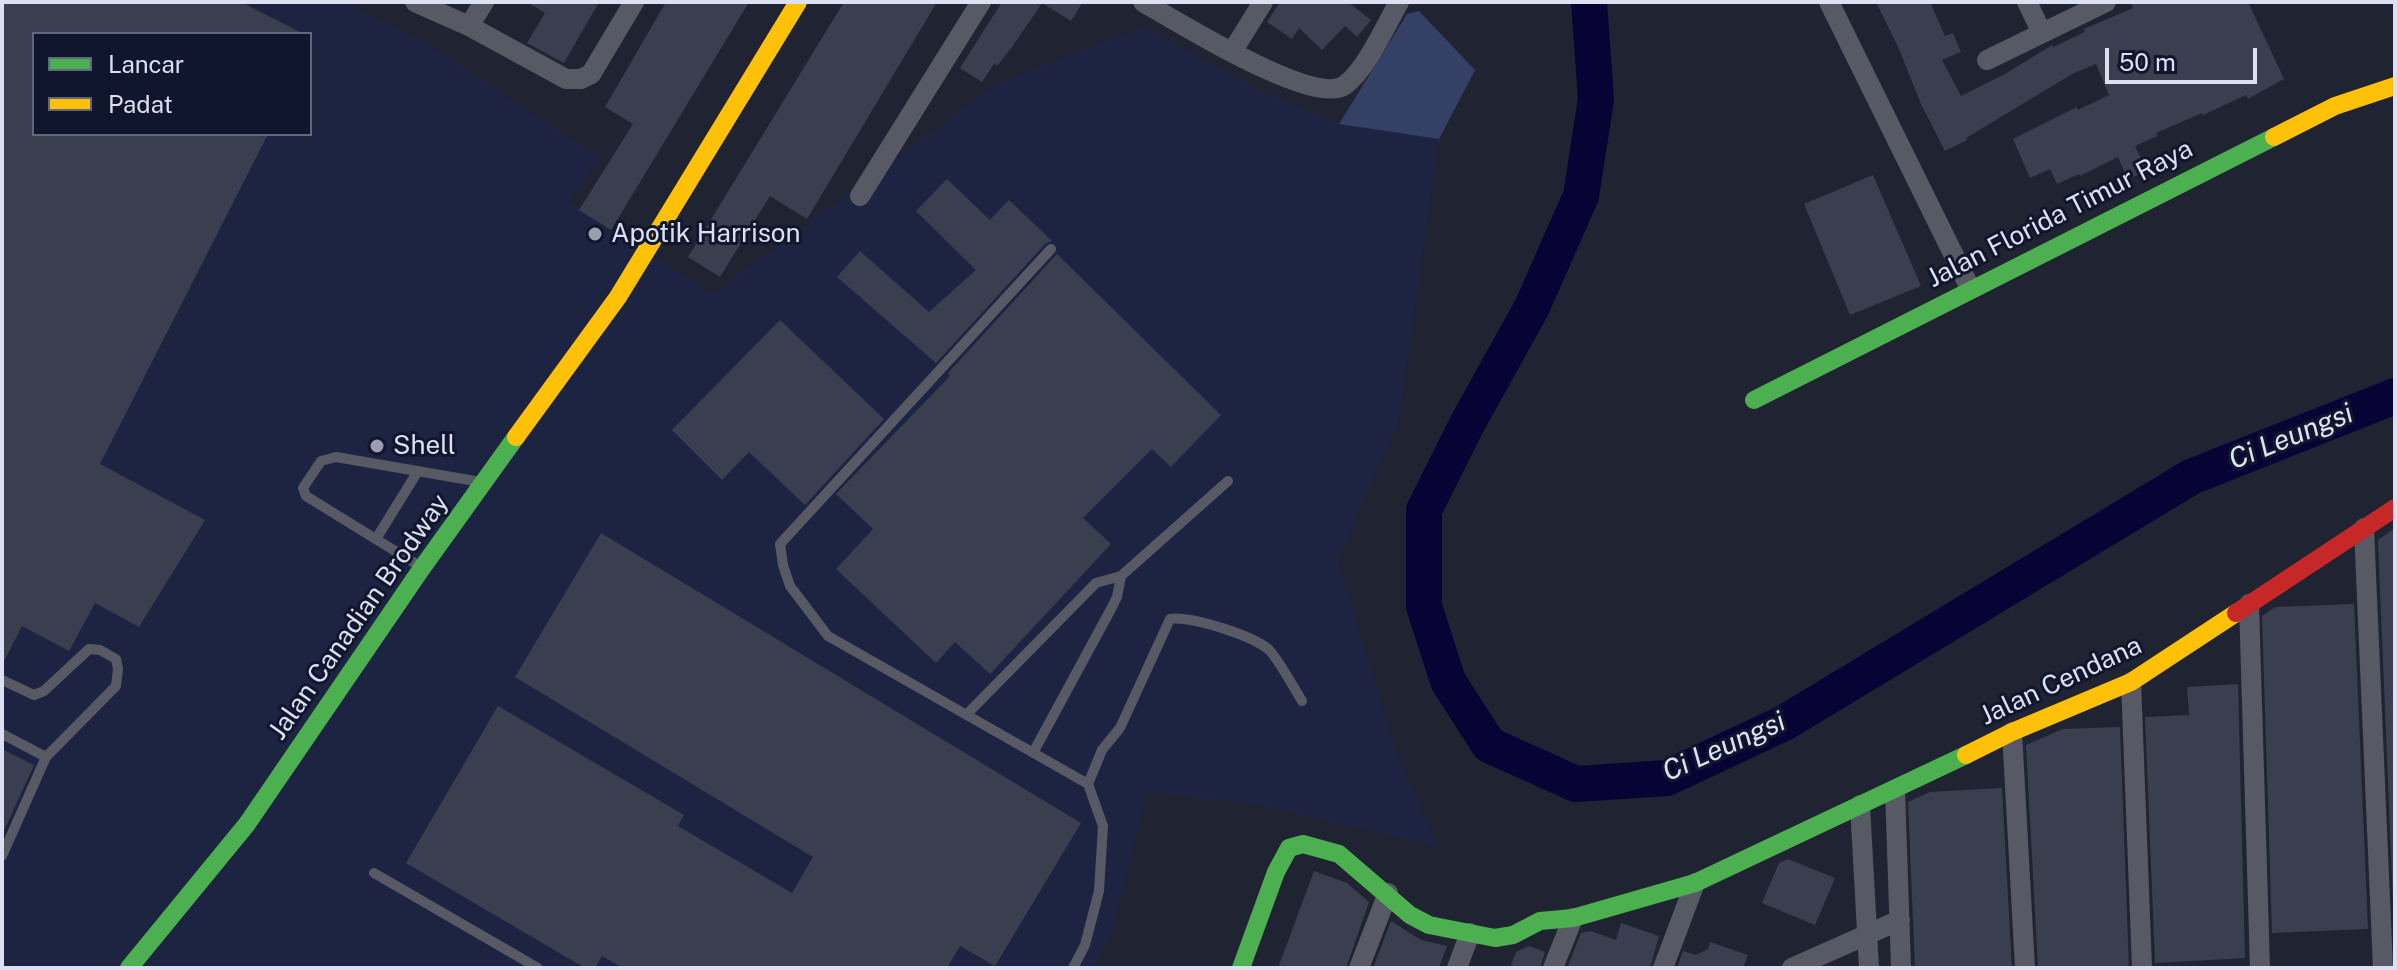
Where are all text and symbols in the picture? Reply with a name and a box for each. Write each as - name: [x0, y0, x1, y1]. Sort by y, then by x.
- legend: [32, 32, 312, 136]
- scale bar: [2109, 32, 2261, 82]
- text: 50 m: [2119, 48, 2176, 76]
- text: Lancar: [108, 50, 184, 78]
- text: Padat: [108, 90, 173, 118]
- street label: Jalan Florida Timur Raya: [1922, 133, 2198, 295]
- place label: Apotik Harrison: [611, 218, 801, 250]
- marker: Apotik Harrison: [586, 225, 604, 243]
- water label: Ci Leungsi: [2224, 397, 2358, 477]
- place label: Shell: [393, 430, 456, 462]
- marker: Shell: [368, 437, 386, 455]
- street label: Jalan Canadian Brodway: [262, 488, 456, 746]
- street label: Jalan Cendana: [1975, 630, 2147, 732]
- water label: Ci Leungsi: [1657, 705, 1791, 789]

